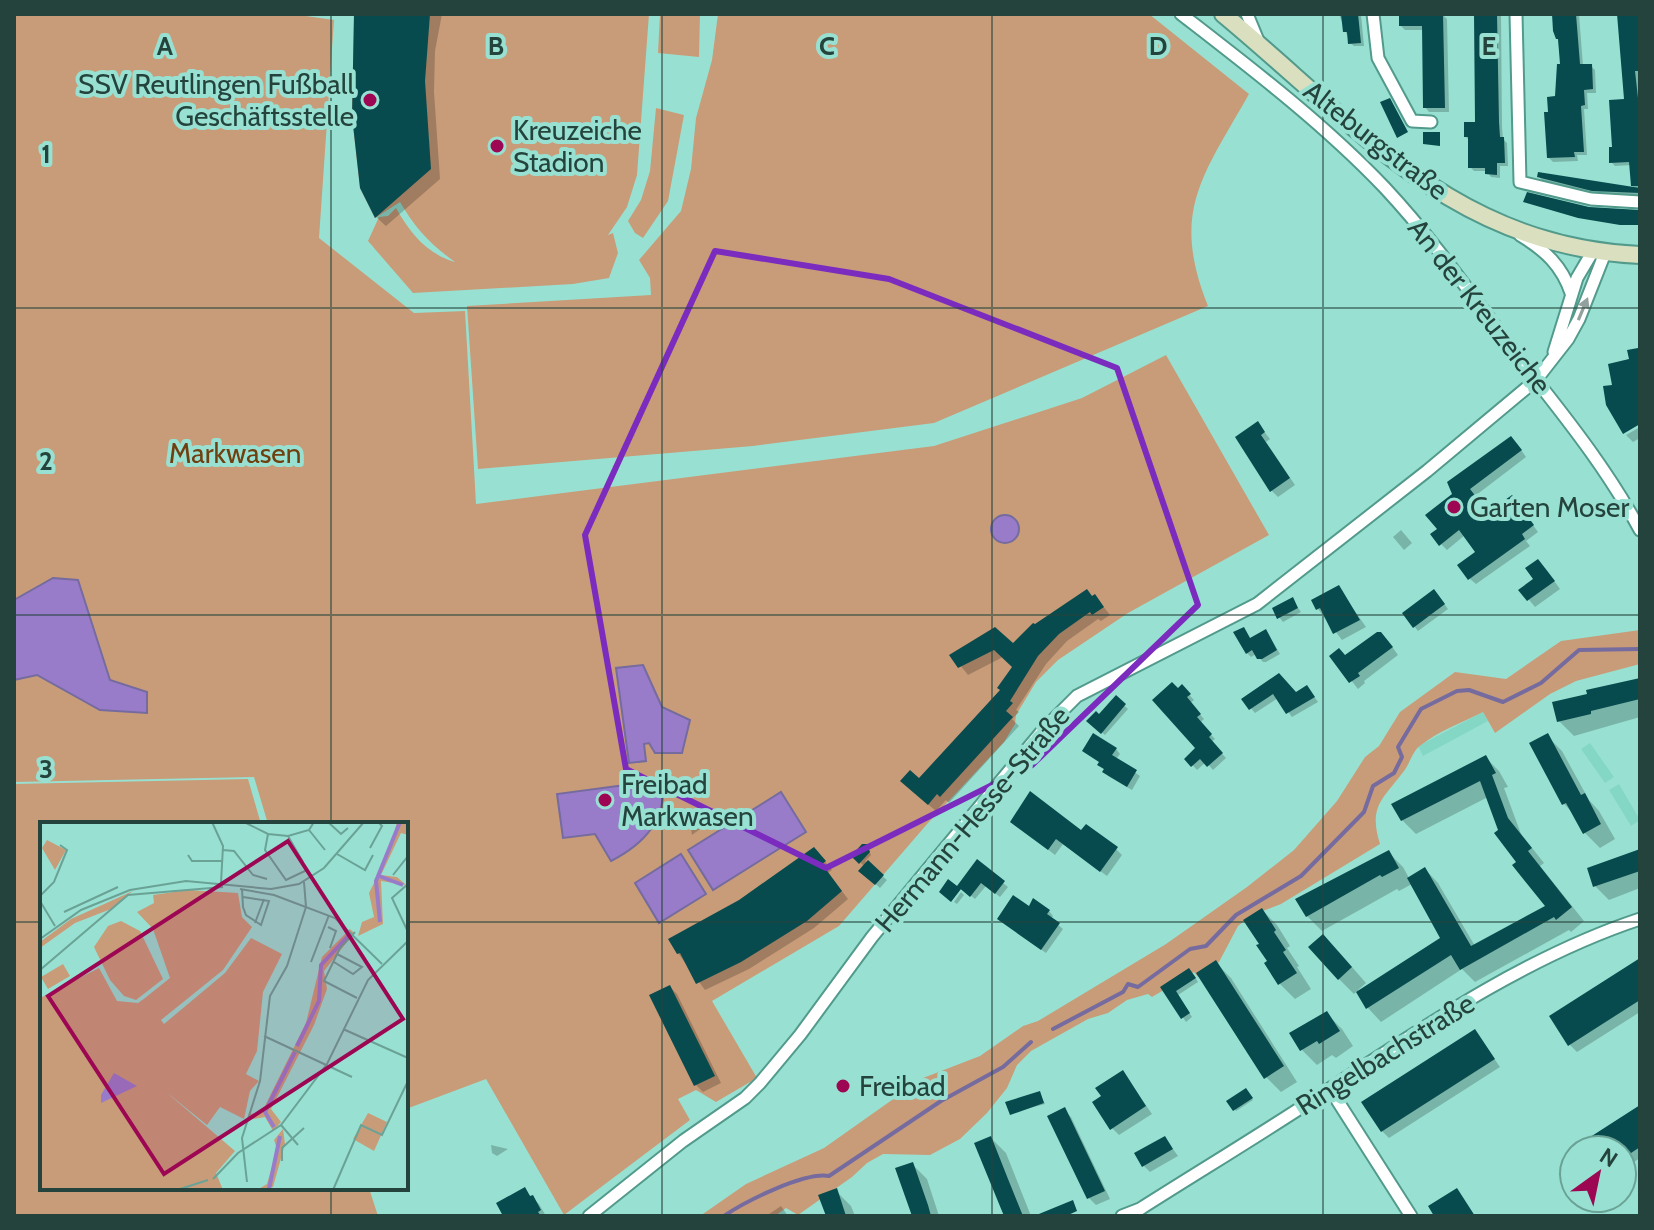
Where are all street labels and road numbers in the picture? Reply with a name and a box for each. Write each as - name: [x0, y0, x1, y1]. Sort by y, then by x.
- street label: Alteburgstraße: [1297, 73, 1455, 207]
- street label: An der Kreuzeiche: [1401, 212, 1559, 400]
- street label: Hermann-Hesse-Straße: [868, 699, 1076, 939]
- street label: Ringelbachstraße: [1290, 986, 1480, 1122]

